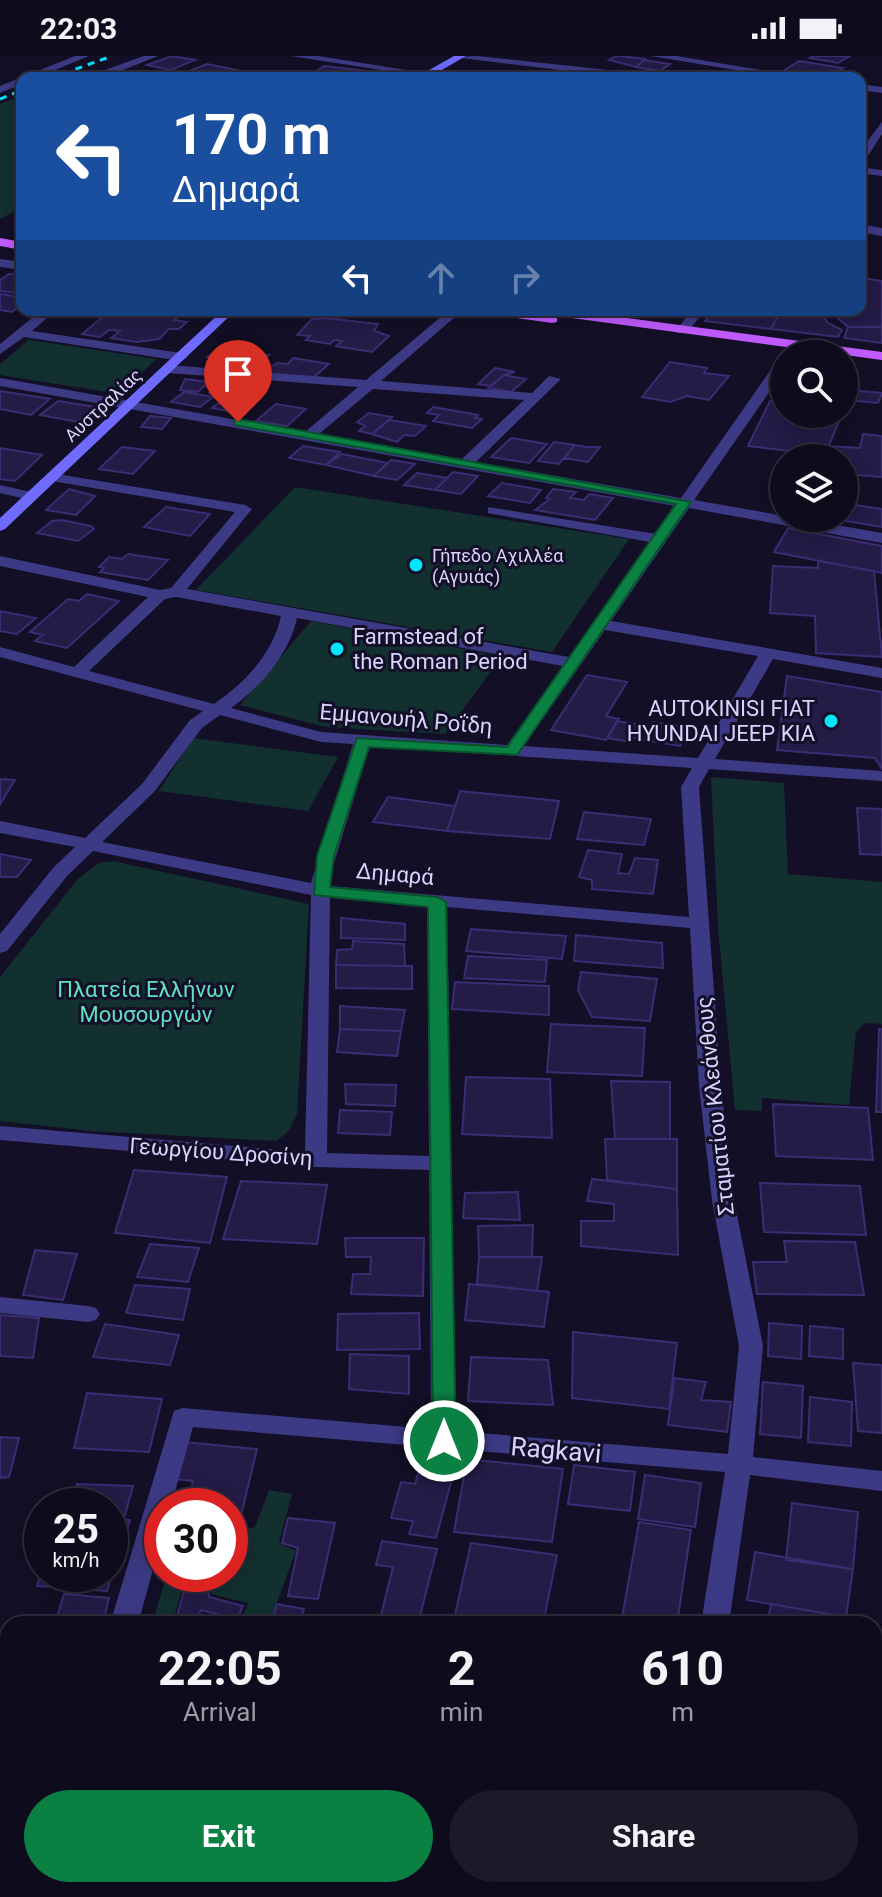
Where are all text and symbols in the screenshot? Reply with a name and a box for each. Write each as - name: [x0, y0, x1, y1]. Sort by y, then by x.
- text: 22:03: [40, 11, 117, 46]
- text: 170 m: [172, 102, 331, 168]
- icon: left: [40, 104, 144, 208]
- text: Δημαρά: [172, 169, 299, 211]
- icon: left: [335, 256, 379, 300]
- icon: ahead: [419, 256, 463, 300]
- icon: right: [503, 256, 547, 300]
- pin: [204, 340, 272, 422]
- map controls: [770, 340, 858, 532]
- button: search: [770, 340, 858, 428]
- icon: arrive: [216, 352, 260, 396]
- street label: Αυστραλίας: [60, 364, 146, 446]
- button: layers: [770, 444, 858, 532]
- place label: Γήπεδο Αχιλλέα (Αγυιάς): [432, 545, 564, 588]
- marker: Γήπεδο Αχιλλέα (Αγυιάς): [407, 556, 425, 574]
- place label: Farmstead of the Roman Period: [353, 624, 528, 674]
- marker: Farmstead of the Roman Period: [328, 640, 346, 658]
- place label: AUTOKINISI FIAT HYUNDAI JEEP KIA: [627, 696, 816, 746]
- street label: Εμμανουήλ Ροΐδη: [319, 699, 493, 739]
- marker: AUTOKINISI FIAT HYUNDAI JEEP KIA: [822, 712, 840, 730]
- street label: Δημαρά: [355, 858, 435, 890]
- park label: Πλατεία Ελλήνων Μουσουργών: [57, 977, 235, 1027]
- street label: Σταματίου Κλεάνθους: [691, 995, 739, 1217]
- street label: Γεωργίου Δροσίνη: [129, 1133, 313, 1171]
- position arrow: [402, 1399, 486, 1483]
- street label: Ragkavi: [509, 1431, 603, 1469]
- speed limit sign: 30: [144, 1488, 248, 1592]
- text: 25: [53, 1506, 99, 1553]
- text: km/h: [53, 1548, 99, 1572]
- text: 22:05: [158, 1640, 282, 1697]
- text: 2: [448, 1640, 475, 1697]
- text: 610: [641, 1640, 724, 1697]
- text: Arrival: [183, 1697, 257, 1727]
- text: min: [440, 1697, 483, 1727]
- text: m: [671, 1697, 694, 1727]
- button: Exit: [24, 1790, 433, 1882]
- button: Share: [449, 1790, 858, 1882]

